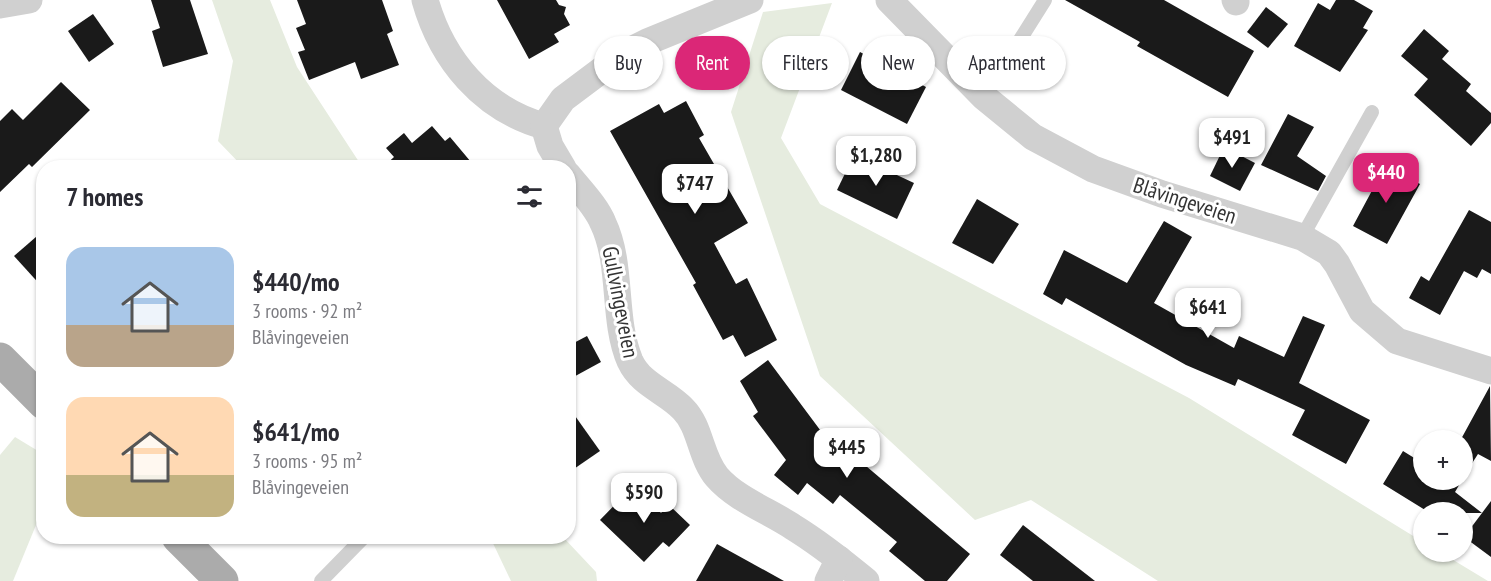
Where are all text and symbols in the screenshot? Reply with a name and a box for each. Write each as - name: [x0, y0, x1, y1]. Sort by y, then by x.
- chip: Buy: [594, 36, 663, 90]
- chip: Rent: [675, 36, 750, 90]
- chip: Filters: [762, 36, 849, 90]
- chip: New: [861, 36, 935, 90]
- chip: Apartment: [947, 36, 1066, 90]
- pin: $491: [1196, 118, 1268, 169]
- text: $491: [1213, 124, 1251, 150]
- pin: $1,280: [827, 136, 925, 187]
- text: $1,280: [850, 142, 902, 168]
- pin: $440: [1350, 153, 1422, 204]
- text: $440: [1367, 159, 1405, 185]
- pin: $747: [659, 164, 731, 215]
- text: $747: [676, 170, 714, 196]
- street label: Blåvingeveien: [1130, 170, 1240, 230]
- text: 7 homes: [66, 180, 143, 213]
- icon: filters: [513, 180, 546, 213]
- street label: Gullvingeveien: [596, 244, 646, 360]
- text: $440/mo: [252, 265, 340, 298]
- icon: home: [114, 271, 186, 343]
- pin: $641: [1172, 288, 1244, 339]
- text: $641: [1189, 294, 1227, 320]
- text: 3 rooms · 92 m²: [252, 298, 362, 324]
- text: Blåvingeveien: [252, 324, 349, 350]
- text: $641/mo: [252, 415, 340, 448]
- icon: home: [114, 421, 186, 493]
- pin: $445: [811, 428, 883, 479]
- map controls: [1413, 430, 1473, 562]
- button: +: [1413, 430, 1473, 490]
- text: $445: [828, 434, 866, 460]
- text: 3 rooms · 95 m²: [252, 448, 362, 474]
- pin: $590: [608, 473, 680, 524]
- text: Blåvingeveien: [252, 474, 349, 500]
- text: $590: [625, 479, 663, 505]
- button: −: [1413, 502, 1473, 562]

